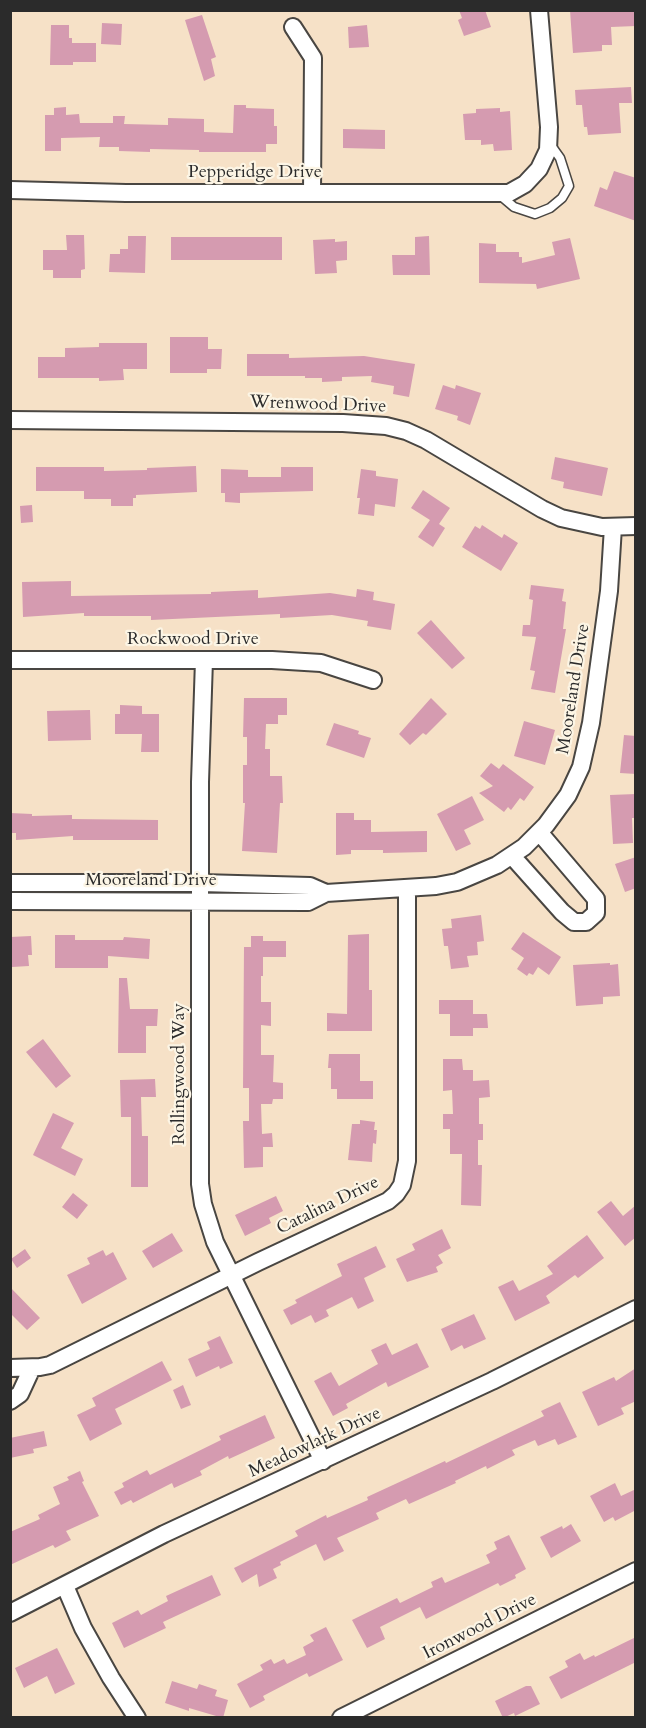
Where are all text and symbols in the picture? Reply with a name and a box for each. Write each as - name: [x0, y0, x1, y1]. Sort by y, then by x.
- street label: Pepperidge Drive: [188, 162, 322, 184]
- street label: Wrenwood Drive: [249, 392, 387, 418]
- street label: Mooreland Drive: [553, 622, 595, 756]
- street label: Rockwood Drive: [127, 629, 259, 651]
- street label: Mooreland Drive: [85, 870, 217, 892]
- street label: Rollingwood Way: [169, 1003, 191, 1145]
- street label: Catalina Drive: [273, 1172, 383, 1240]
- street label: Meadowlark Drive: [245, 1403, 385, 1483]
- street label: Ironwood Drive: [420, 1589, 540, 1665]

